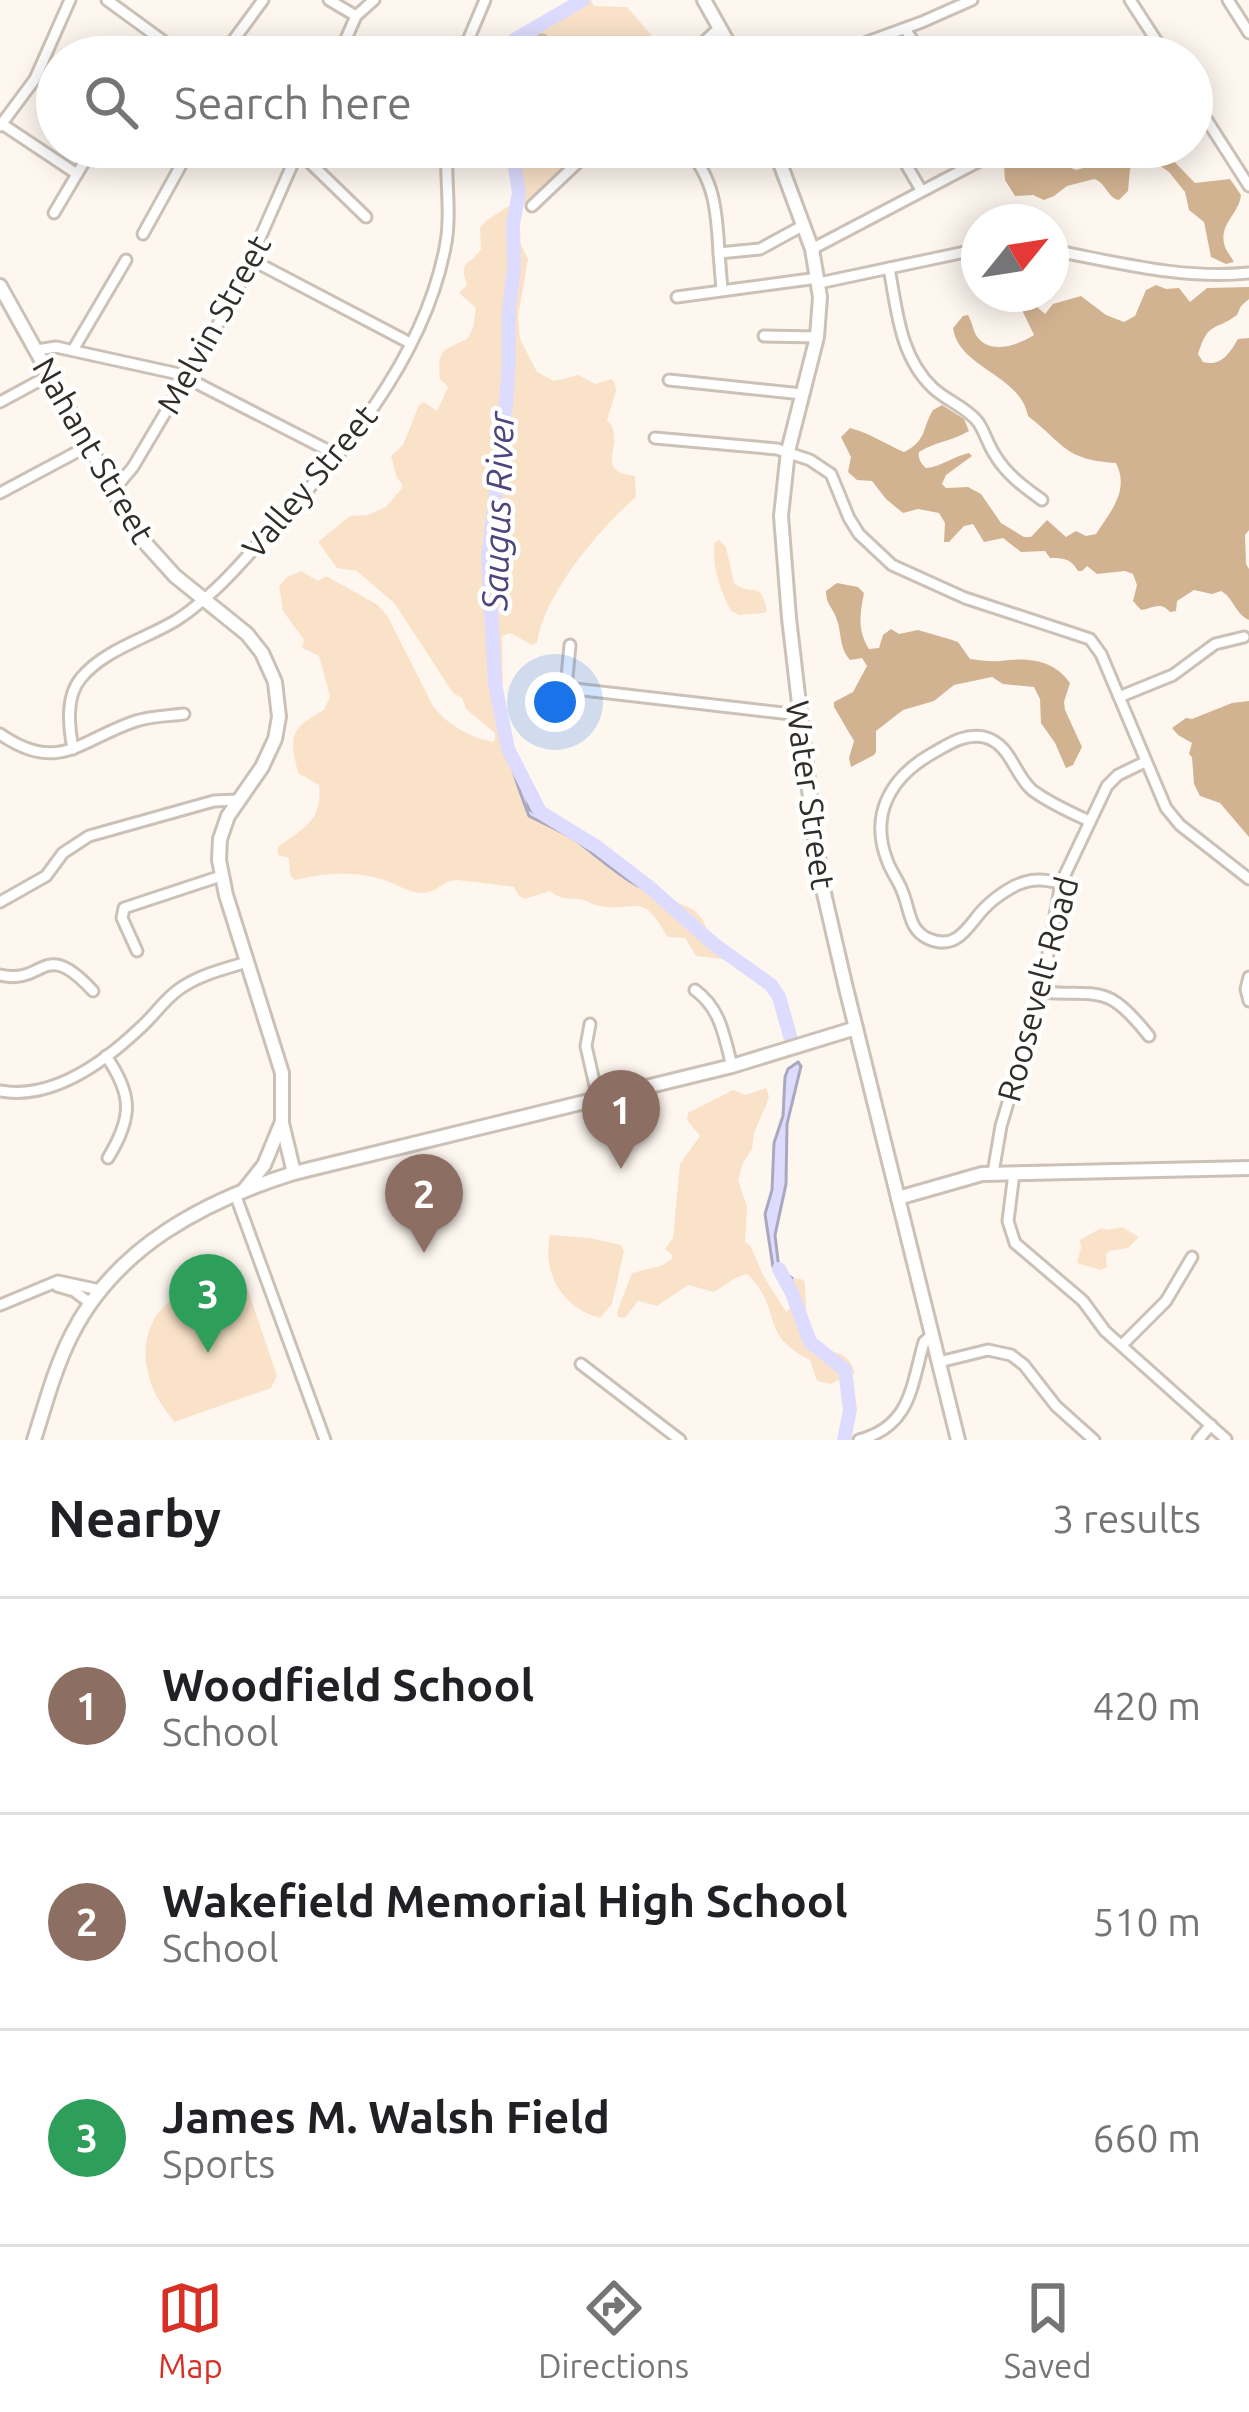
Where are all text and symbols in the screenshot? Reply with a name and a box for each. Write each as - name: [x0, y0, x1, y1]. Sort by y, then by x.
- search box: [36, 36, 1213, 168]
- icon: search: [78, 69, 144, 135]
- text: Search here: [174, 77, 412, 128]
- north arrow: [961, 204, 1069, 312]
- street label: Melvin Street: [149, 228, 277, 420]
- street label: Nahant Street: [26, 351, 162, 549]
- street label: Valley Street: [234, 397, 384, 565]
- water label: Saugus River: [473, 409, 521, 612]
- your location: [525, 672, 585, 732]
- street label: Water Street: [779, 698, 843, 892]
- street label: Roosevelt Road: [989, 873, 1085, 1105]
- pin: 1: [582, 1070, 660, 1169]
- pin: 2: [385, 1154, 463, 1253]
- pin: 3: [169, 1254, 247, 1353]
- text: Nearby: [48, 1489, 221, 1547]
- text: 3 results: [1052, 1497, 1201, 1540]
- text: Woodfield School: [162, 1659, 534, 1710]
- text: 1: [76, 1684, 98, 1727]
- text: 420 m: [1092, 1684, 1201, 1727]
- text: School: [162, 1710, 279, 1753]
- text: Wakefield Memorial High School: [162, 1875, 848, 1926]
- text: 2: [76, 1900, 98, 1943]
- text: 510 m: [1092, 1900, 1201, 1943]
- text: School: [162, 1926, 279, 1969]
- text: James M. Walsh Field: [162, 2091, 610, 2142]
- text: 3: [76, 2116, 98, 2159]
- text: 660 m: [1092, 2116, 1201, 2159]
- text: Sports: [162, 2142, 275, 2185]
- tab: Map: [157, 2275, 223, 2384]
- tab: Directions: [538, 2275, 689, 2384]
- tab: Saved: [1004, 2275, 1092, 2384]

